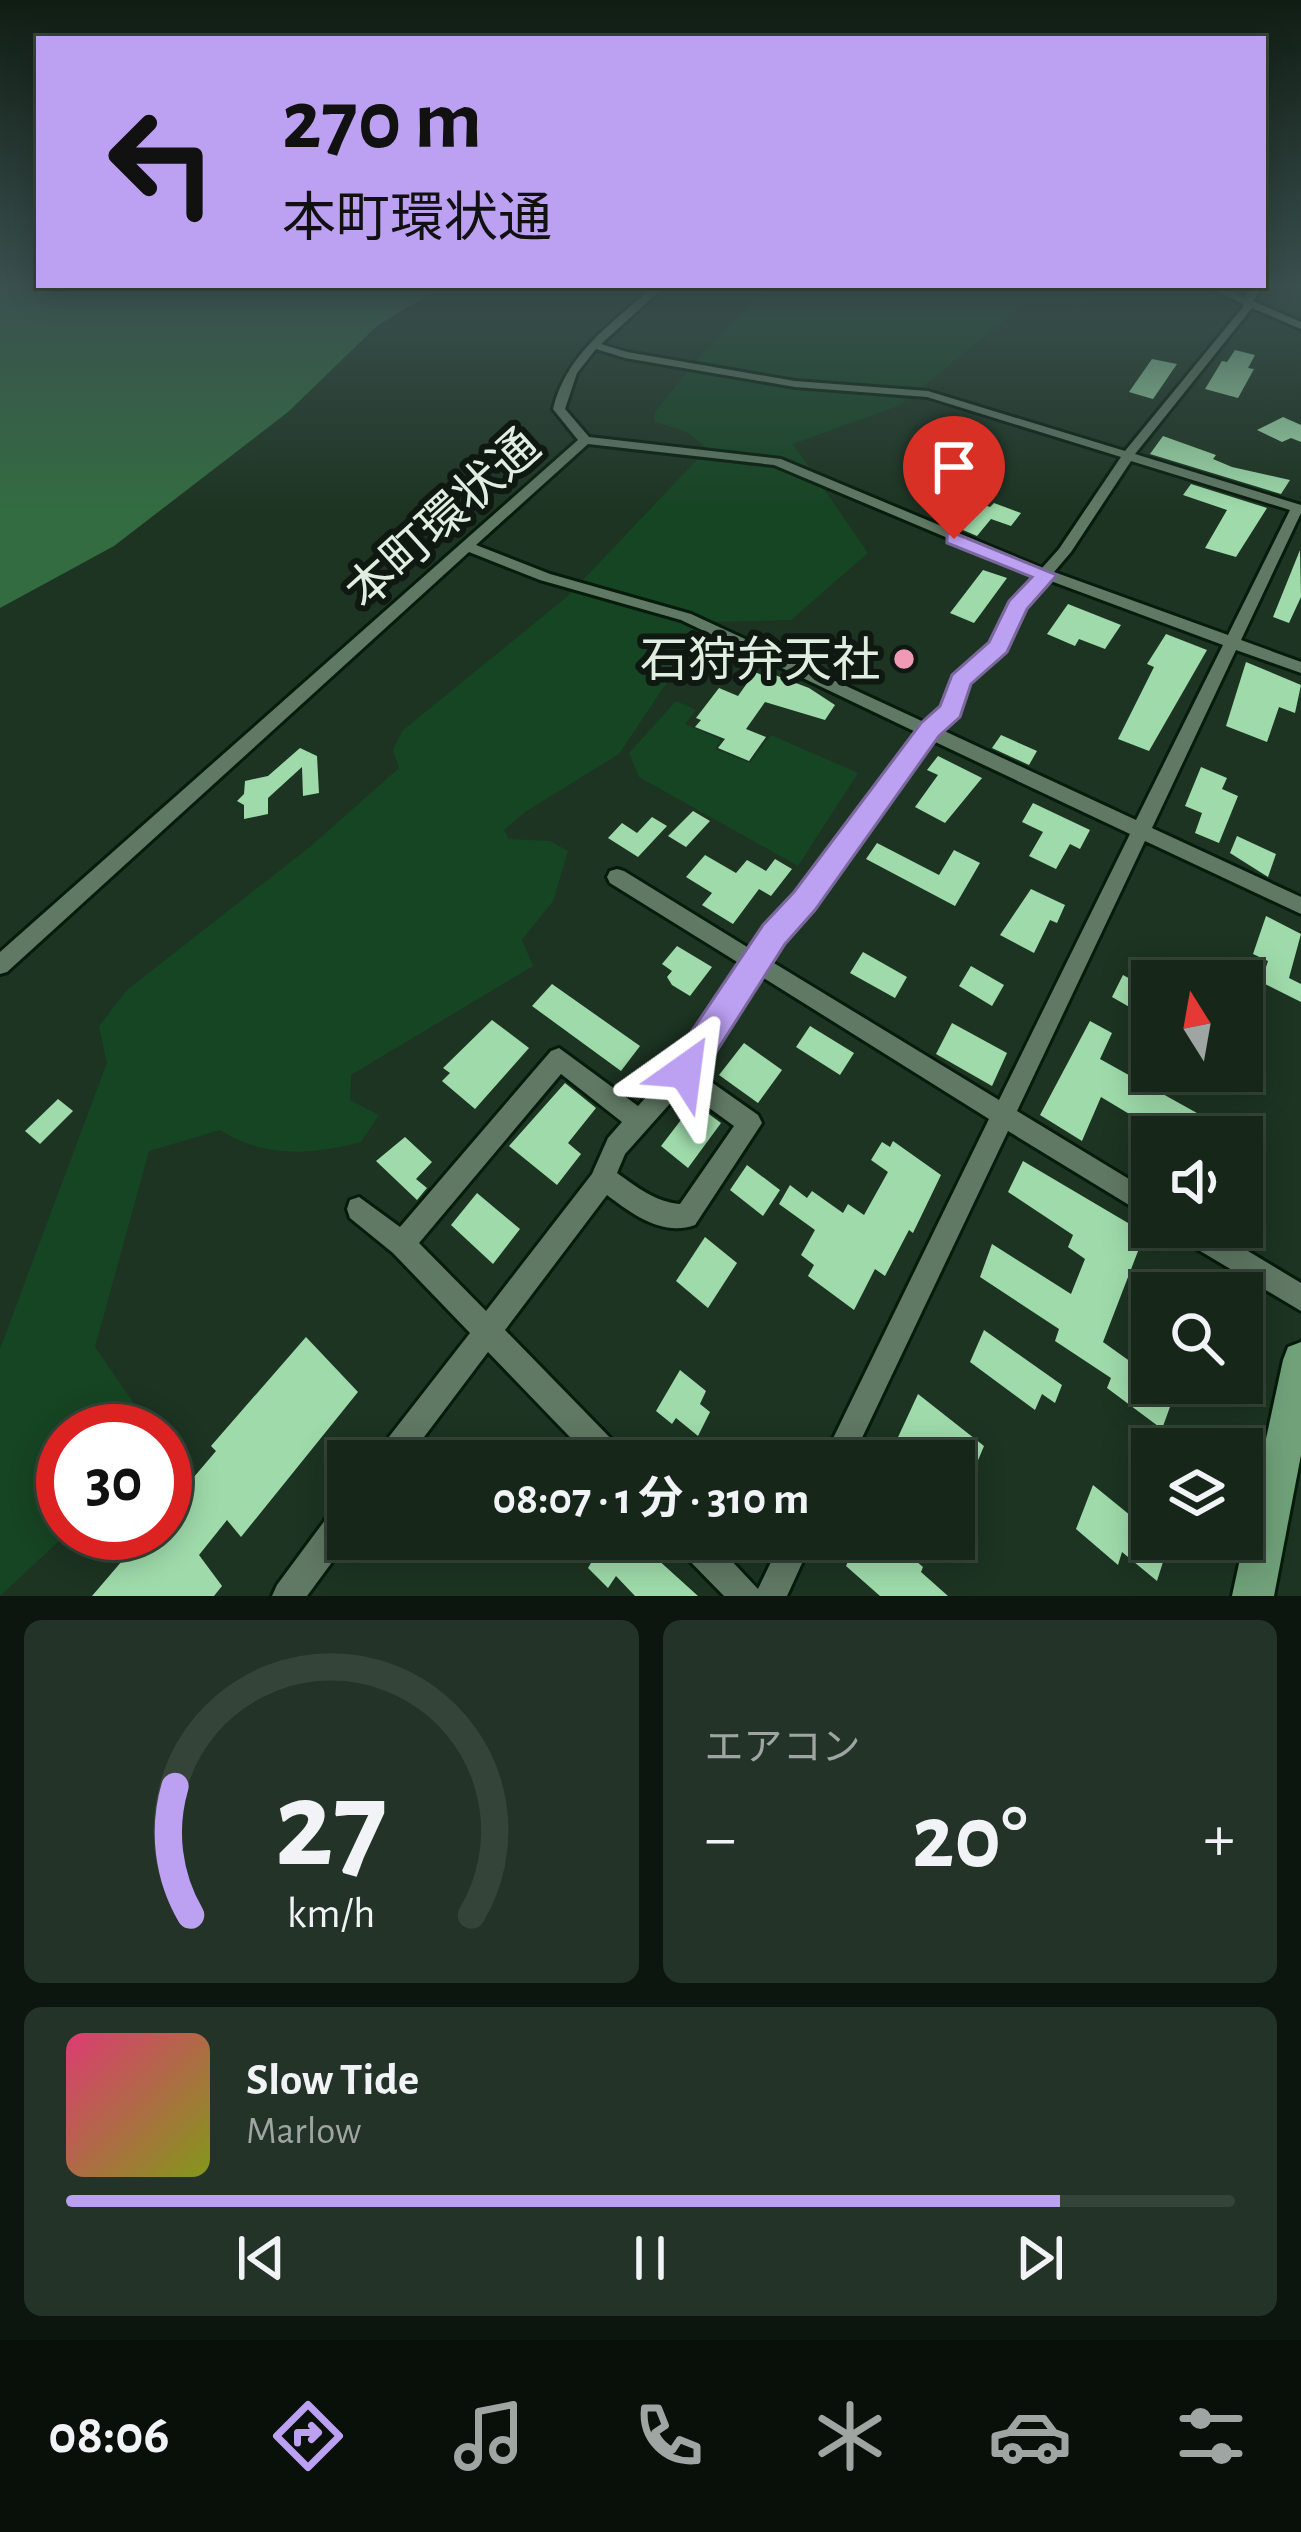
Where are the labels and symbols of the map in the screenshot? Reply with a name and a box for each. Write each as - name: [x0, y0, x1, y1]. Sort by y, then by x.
- pin: [903, 416, 1005, 539]
- street label: 本町環状通: [337, 420, 549, 618]
- place label: 石狩弁天社: [640, 635, 880, 686]
- marker: 石狩弁天社: [891, 646, 917, 672]
- north arrow: [1131, 960, 1263, 1092]
- position arrow: [622, 1008, 748, 1134]
- speed limit sign: 30: [36, 1404, 192, 1560]

